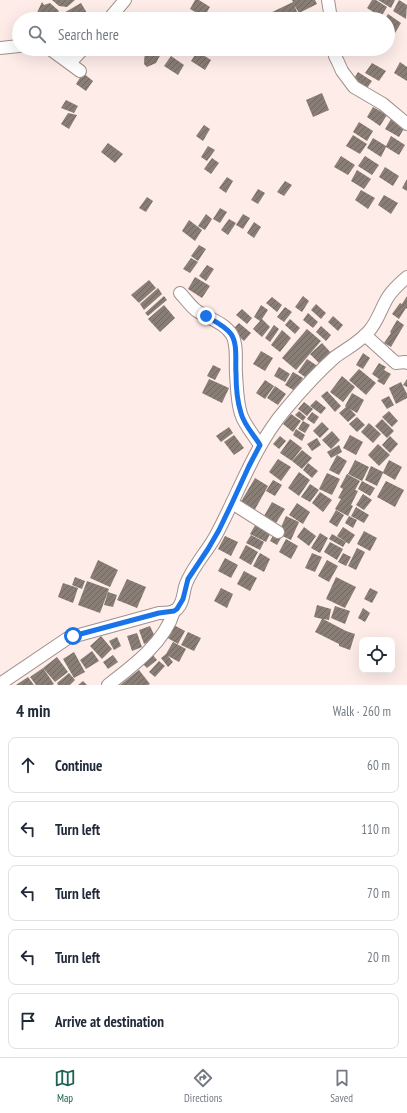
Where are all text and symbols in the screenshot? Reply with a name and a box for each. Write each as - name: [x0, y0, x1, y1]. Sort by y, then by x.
- search box: [12, 12, 395, 56]
- icon: search: [26, 23, 48, 45]
- text: Search here: [58, 25, 119, 44]
- route end: [197, 307, 215, 325]
- route start: [64, 627, 82, 645]
- map controls: [359, 637, 395, 673]
- button: locate: [359, 637, 395, 673]
- text: 4 min: [16, 700, 50, 722]
- text: Walk · 260 m: [333, 703, 391, 720]
- icon: ahead: [17, 754, 39, 776]
- text: Continue: [55, 756, 102, 775]
- text: 60 m: [367, 757, 390, 774]
- icon: left: [17, 818, 39, 840]
- text: Turn left: [55, 820, 100, 839]
- text: 110 m: [361, 821, 390, 838]
- icon: left: [17, 882, 39, 904]
- text: Turn left: [55, 884, 100, 903]
- text: 70 m: [367, 885, 390, 902]
- icon: left: [17, 946, 39, 968]
- text: Turn left: [55, 948, 100, 967]
- text: 20 m: [367, 949, 390, 966]
- icon: arrive: [17, 1010, 39, 1032]
- text: Arrive at destination: [55, 1012, 164, 1031]
- tab: Map: [54, 1067, 76, 1105]
- tab: Directions: [184, 1067, 222, 1105]
- tab: Saved: [330, 1067, 353, 1105]

